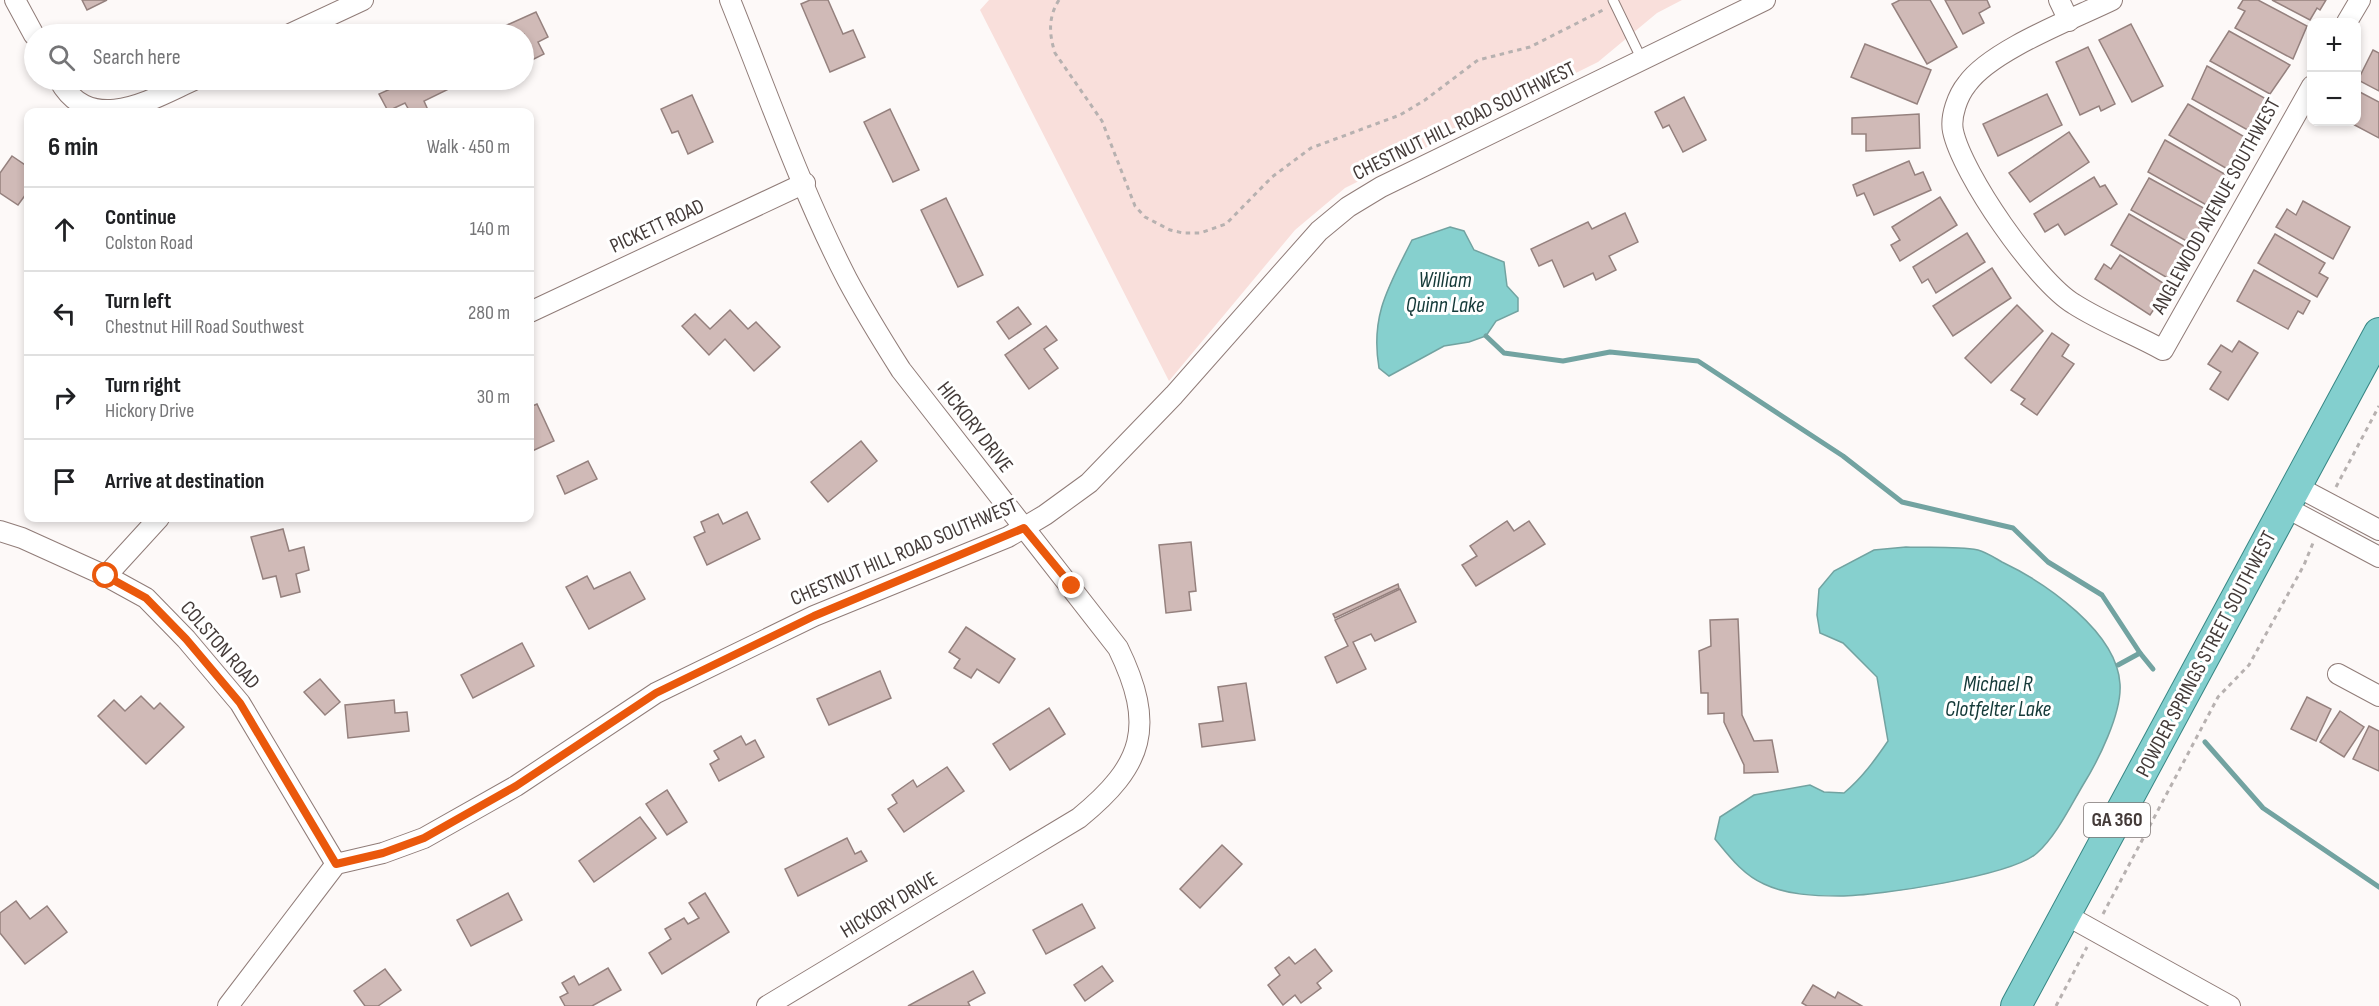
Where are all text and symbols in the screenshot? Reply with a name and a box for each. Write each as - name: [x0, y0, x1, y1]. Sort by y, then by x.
- map controls: [2307, 18, 2361, 126]
- button: +: [2307, 18, 2361, 72]
- search box: [24, 24, 534, 90]
- icon: search: [45, 41, 78, 74]
- text: Search here: [93, 44, 180, 71]
- street label: CHESTNUT HILL ROAD SOUTHWEST: [1349, 56, 1580, 186]
- button: −: [2307, 72, 2361, 126]
- street label: ANGLEWOOD AVENUE SOUTHWEST: [2146, 93, 2286, 319]
- text: 6 min: [48, 132, 98, 163]
- text: Walk · 450 m: [427, 135, 510, 159]
- street label: PICKETT ROAD: [606, 193, 708, 259]
- text: Continue: [105, 204, 176, 231]
- icon: ahead: [48, 213, 81, 246]
- text: 140 m: [470, 217, 510, 241]
- text: Colston Road: [105, 231, 193, 255]
- water label: William Quinn Lake: [1406, 267, 1485, 319]
- text: Turn left: [105, 288, 171, 315]
- icon: left: [48, 297, 81, 330]
- text: 280 m: [468, 301, 510, 325]
- text: Chestnut Hill Road Southwest: [105, 315, 304, 339]
- text: Turn right: [105, 372, 181, 399]
- street label: HICKORY DRIVE: [932, 377, 1018, 477]
- icon: right: [48, 381, 81, 414]
- text: 30 m: [477, 385, 510, 409]
- text: Hickory Drive: [105, 399, 194, 423]
- icon: arrive: [48, 465, 81, 498]
- text: Arrive at destination: [105, 468, 264, 495]
- street label: CHESTNUT HILL ROAD SOUTHWEST: [787, 493, 1022, 611]
- street label: POWDER SPRINGS STREET SOUTHWEST: [2130, 526, 2282, 781]
- route start: [92, 562, 118, 588]
- route end: [1058, 572, 1084, 598]
- street label: COLSTON ROAD: [175, 596, 265, 694]
- water label: Michael R Clotfelter Lake: [1945, 671, 2052, 723]
- road number: GA 360: [2084, 803, 2150, 837]
- street label: HICKORY DRIVE: [836, 866, 942, 944]

